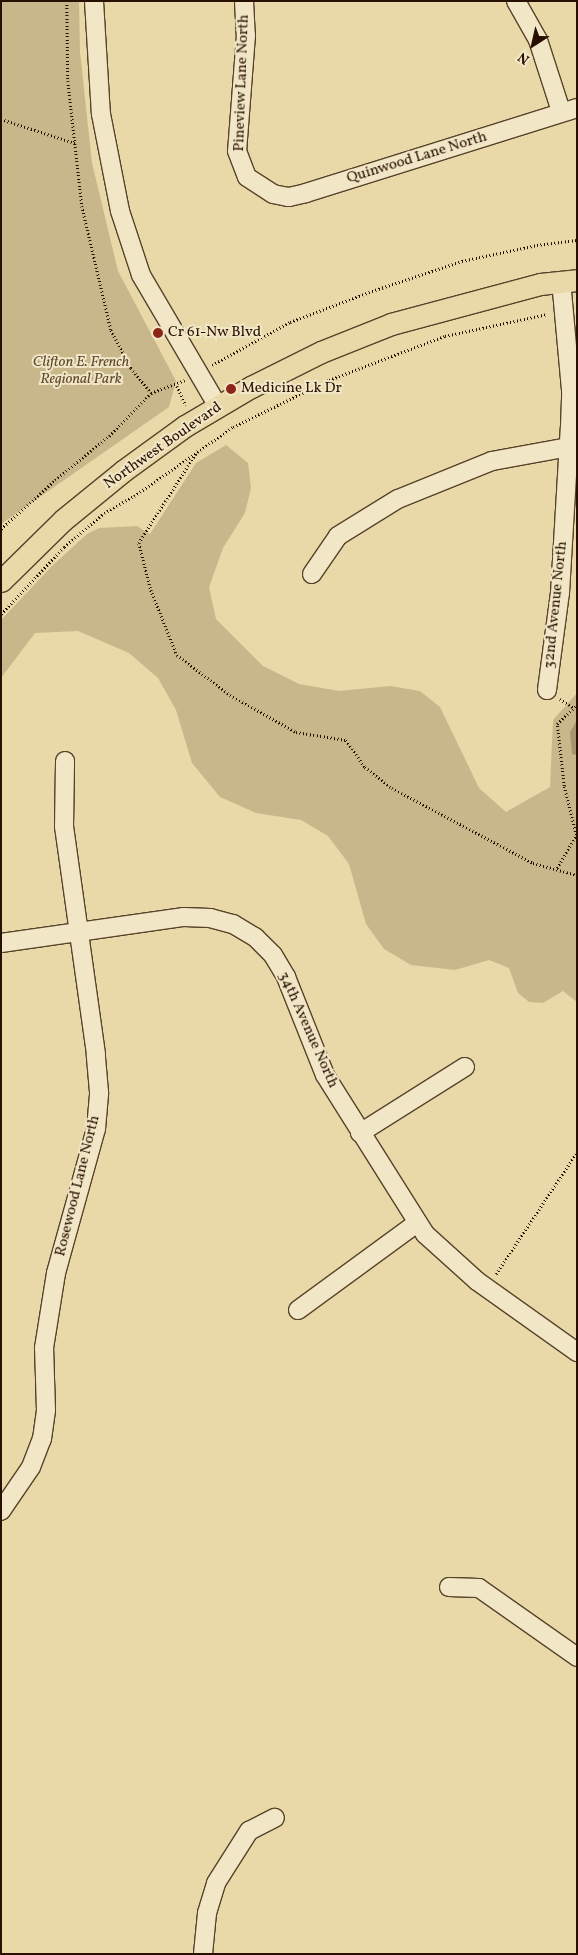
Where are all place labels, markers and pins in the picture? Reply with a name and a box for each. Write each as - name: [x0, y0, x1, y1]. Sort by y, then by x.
- place label: Cr 61-Nw Blvd: [168, 324, 262, 342]
- marker: Cr 61-Nw Blvd: [152, 327, 164, 339]
- place label: Medicine Lk Dr: [241, 380, 342, 398]
- marker: Medicine Lk Dr: [225, 383, 237, 395]

